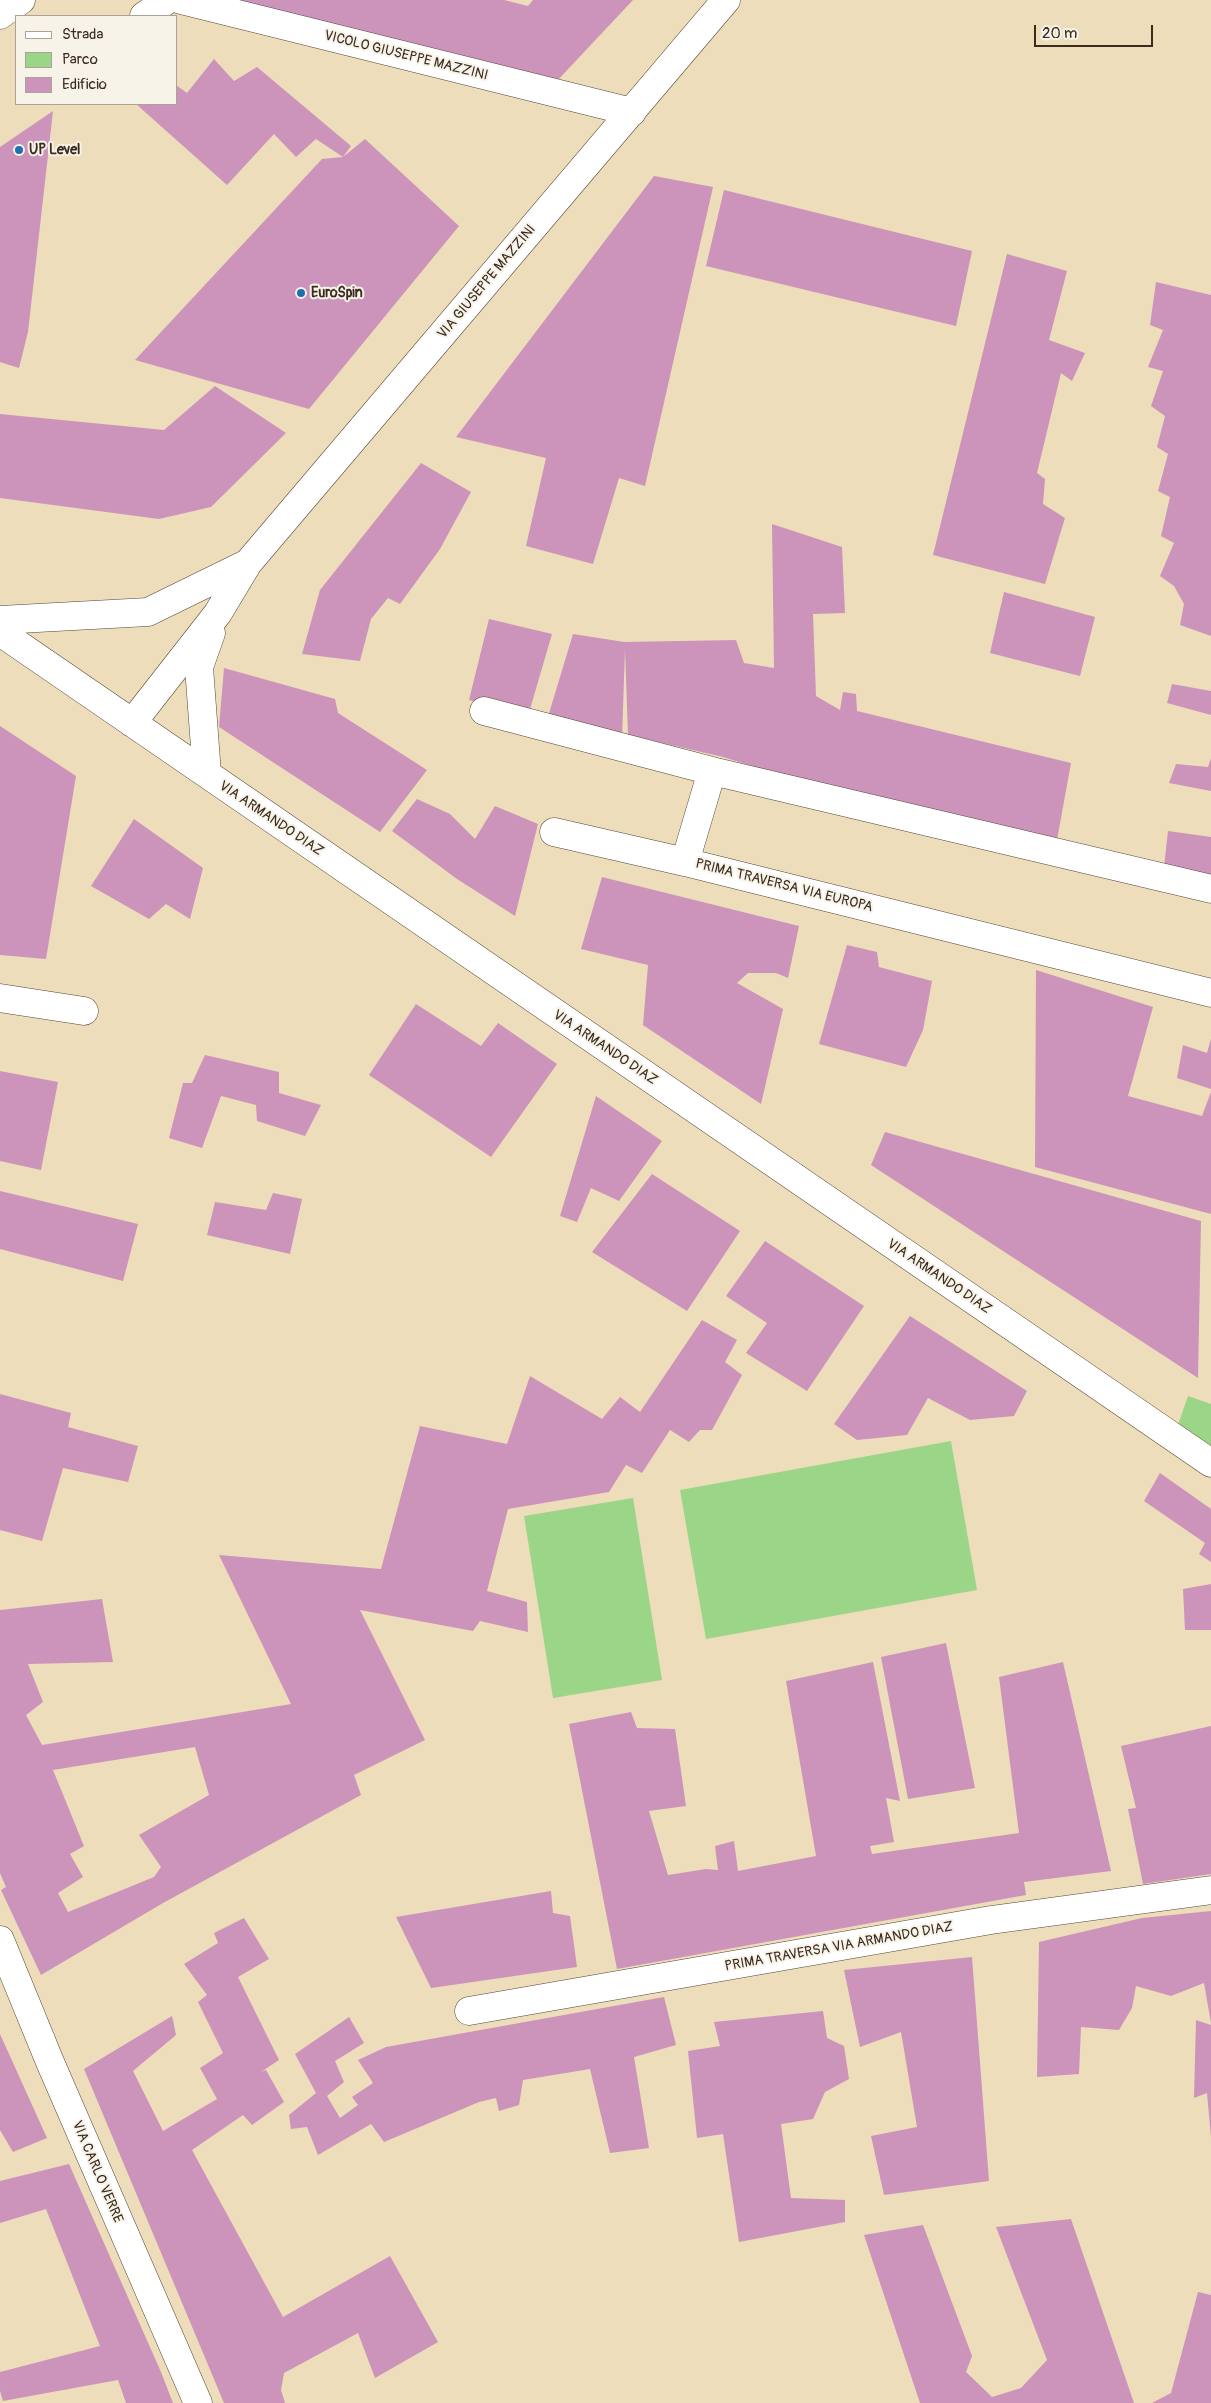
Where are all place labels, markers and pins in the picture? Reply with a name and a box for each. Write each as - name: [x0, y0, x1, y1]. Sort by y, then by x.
- place label: UP Level: [29, 142, 80, 158]
- marker: UP Level: [13, 144, 25, 156]
- place label: EuroSpin: [311, 285, 363, 301]
- marker: EuroSpin: [295, 287, 307, 299]

